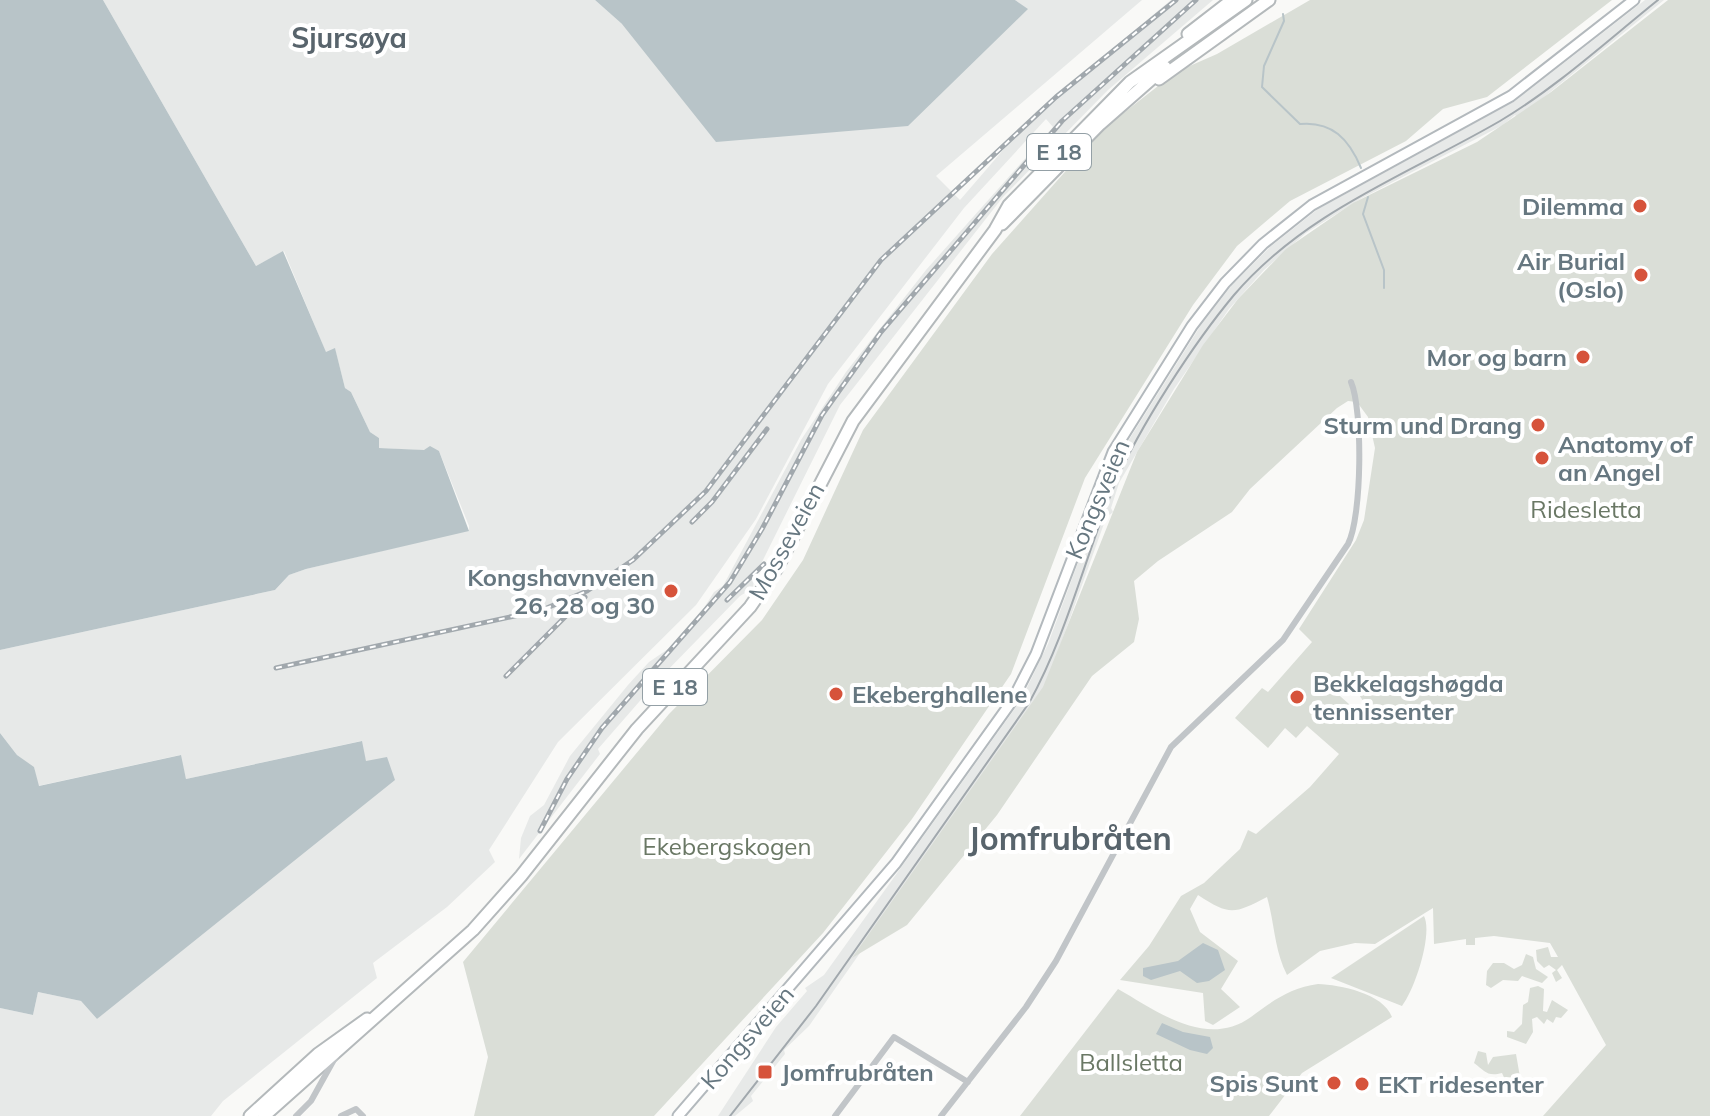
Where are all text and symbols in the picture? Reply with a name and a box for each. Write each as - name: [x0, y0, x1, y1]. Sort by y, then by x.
- district label: Sjursøya: [291, 20, 407, 55]
- road number: E 18: [1027, 134, 1091, 170]
- place label: Dilemma: [1522, 191, 1624, 221]
- marker: Dilemma: [1631, 197, 1649, 215]
- place label: Air Burial (Oslo): [1517, 246, 1625, 304]
- marker: Air Burial (Oslo): [1632, 266, 1650, 284]
- place label: Mor og barn: [1427, 342, 1567, 372]
- marker: Mor og barn: [1574, 348, 1592, 366]
- place label: Sturm und Drang: [1324, 410, 1522, 440]
- marker: Sturm und Drang: [1529, 416, 1547, 434]
- place label: Anatomy of an Angel: [1558, 429, 1694, 487]
- street label: Kongsveien: [1058, 435, 1136, 563]
- marker: Anatomy of an Angel: [1533, 449, 1551, 467]
- street label: Mosseveien: [741, 477, 831, 605]
- park label: Ridesletta: [1530, 494, 1642, 524]
- place label: Kongshavnveien 26, 28 og 30: [467, 562, 655, 620]
- marker: Kongshavnveien 26, 28 og 30: [662, 582, 680, 600]
- place label: Bekkelagshøgda tennissenter: [1313, 668, 1504, 726]
- road number: E 18: [643, 669, 707, 705]
- place label: Ekeberghallene: [852, 679, 1027, 709]
- marker: Ekeberghallene: [827, 685, 845, 703]
- marker: Bekkelagshøgda tennissenter: [1288, 688, 1306, 706]
- district label: Jomfrubråten: [968, 818, 1172, 858]
- park label: Ekebergskogen: [643, 831, 811, 861]
- street label: Kongsveien: [694, 979, 800, 1095]
- park label: Ballsletta: [1079, 1047, 1183, 1077]
- place label: Jomfrubråten: [781, 1057, 934, 1087]
- marker: Jomfrubråten: [756, 1063, 774, 1081]
- place label: Spis Sunt: [1209, 1068, 1318, 1098]
- place label: EKT ridesenter: [1378, 1069, 1544, 1099]
- marker: Spis Sunt: [1325, 1074, 1343, 1092]
- marker: EKT ridesenter: [1353, 1075, 1371, 1093]

